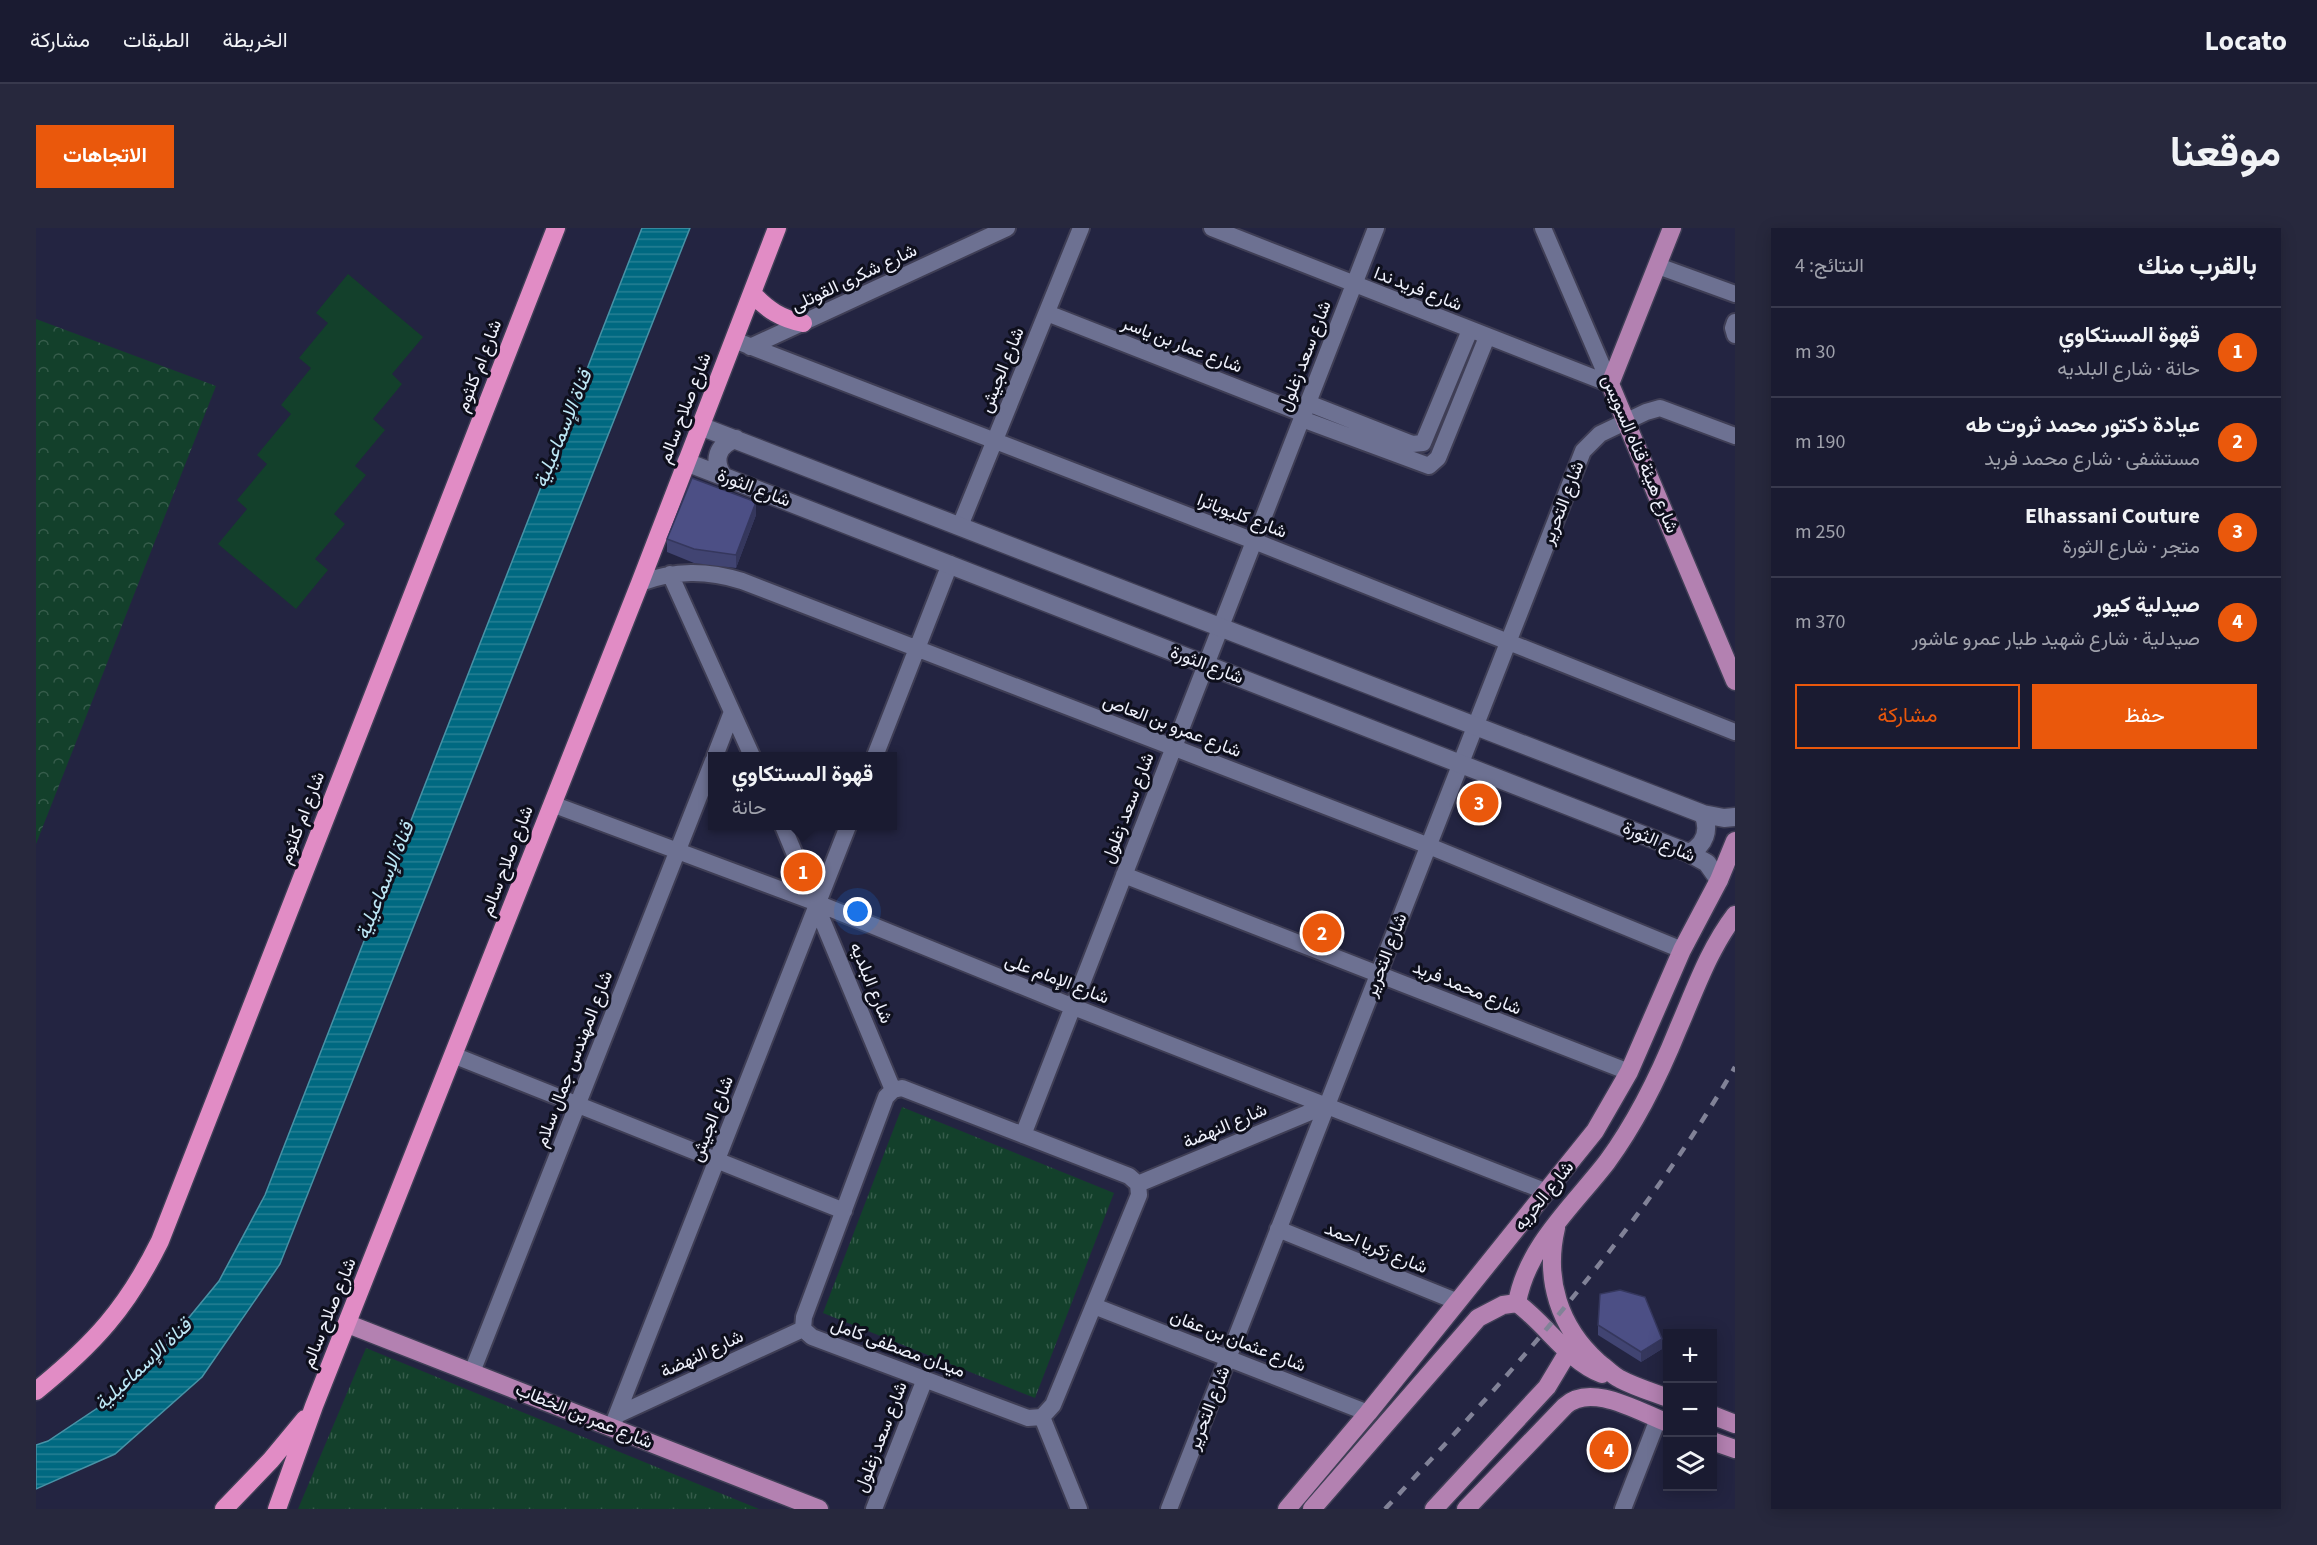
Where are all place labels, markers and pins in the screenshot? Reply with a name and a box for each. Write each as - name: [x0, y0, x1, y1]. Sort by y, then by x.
- pin: 3: [1460, 780, 1498, 826]
- pin: 1: [784, 850, 822, 894]
- pin: 2: [1302, 910, 1342, 956]
- pin: 4: [1590, 1428, 1628, 1472]

